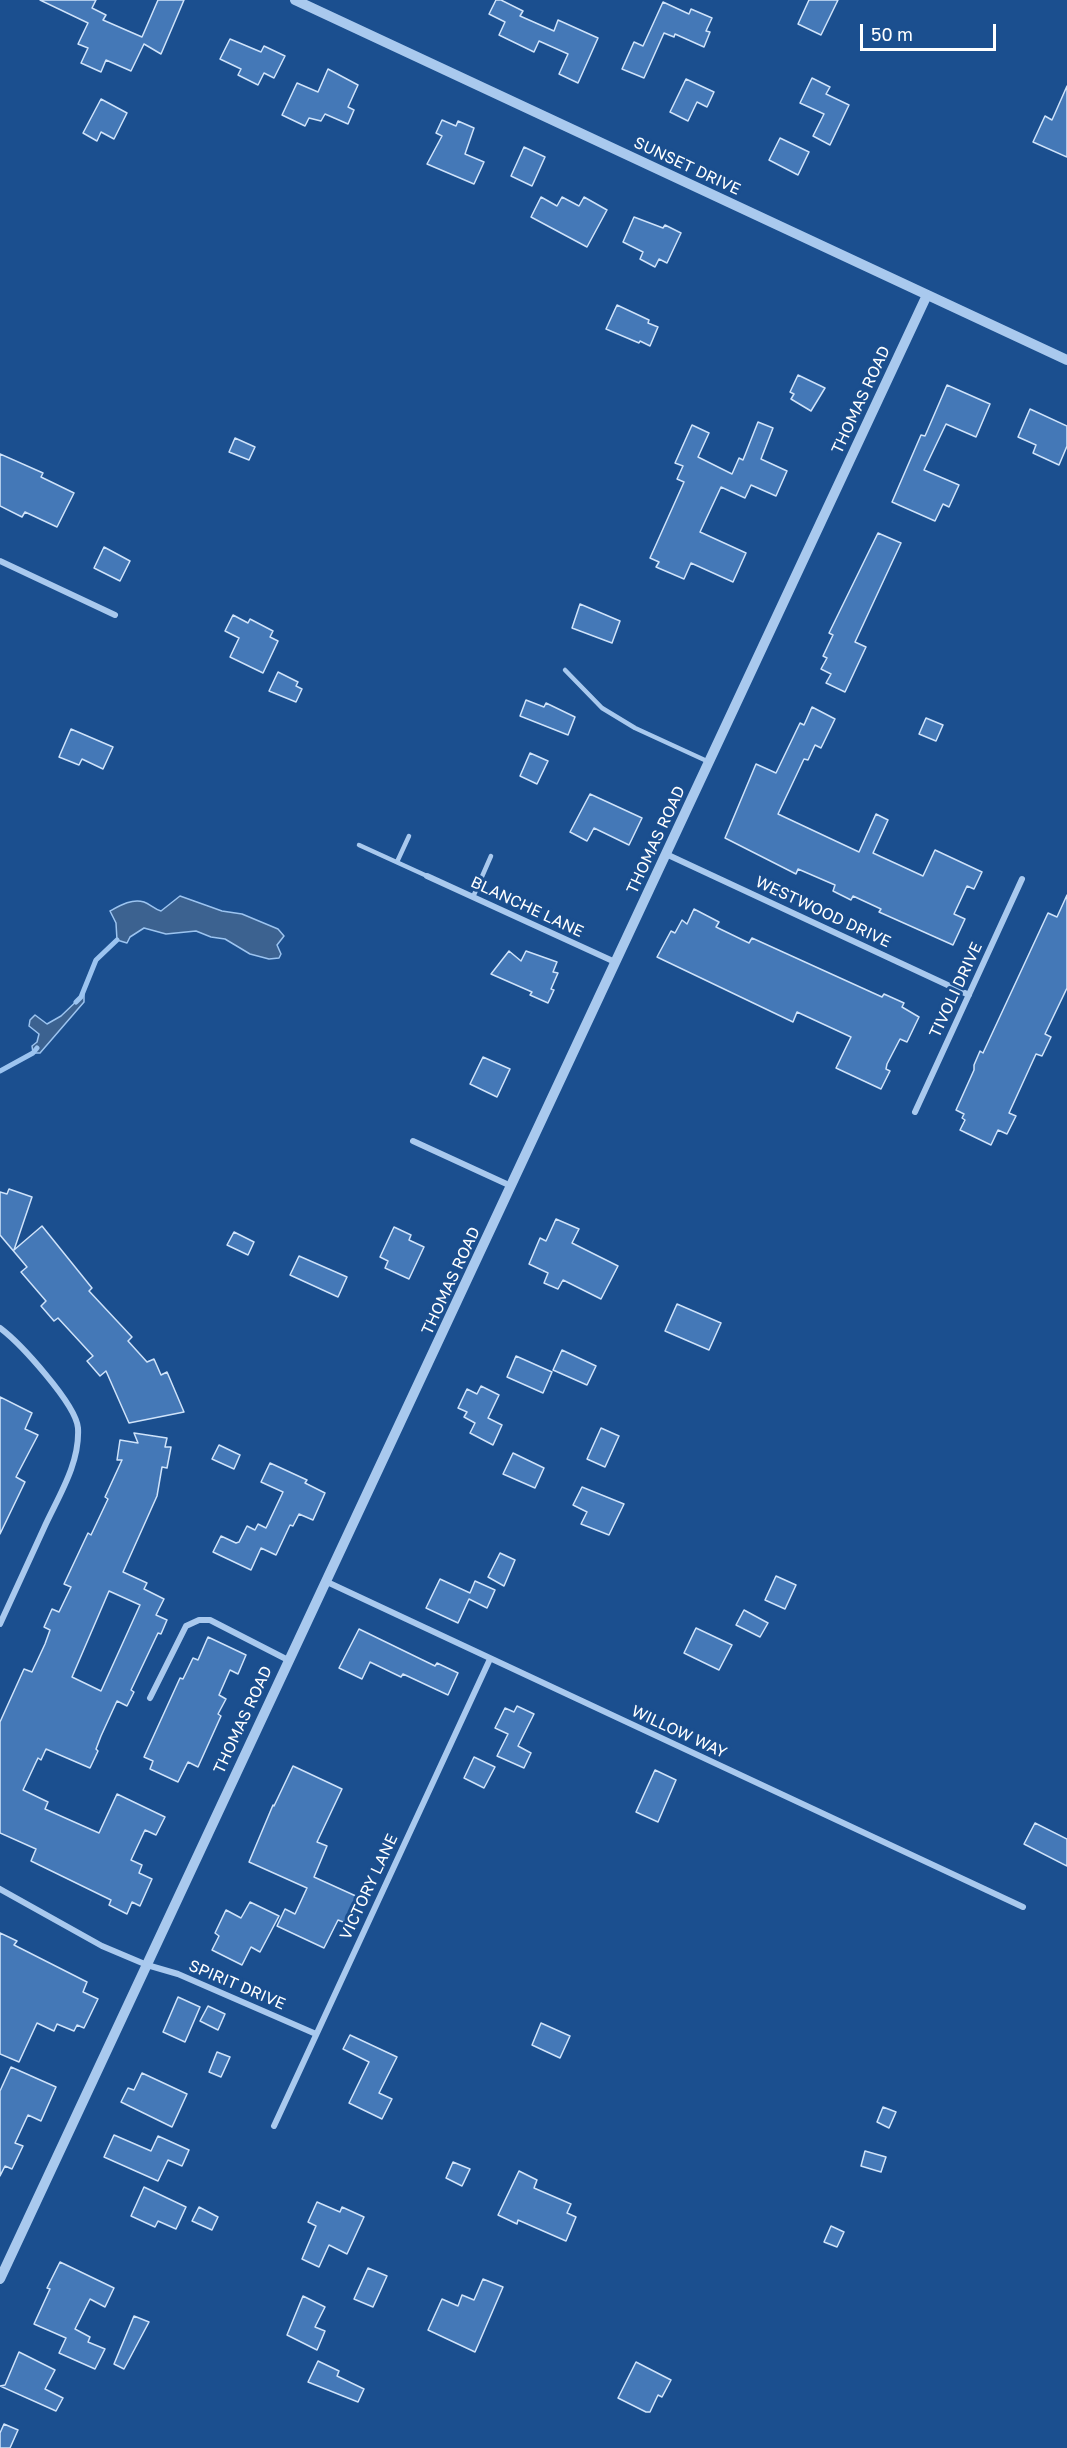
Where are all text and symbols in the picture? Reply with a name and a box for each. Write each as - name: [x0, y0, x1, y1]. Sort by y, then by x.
- scale bar: [863, 12, 1000, 50]
- text: 50 m: [871, 23, 913, 45]
- street label: SUNSET DRIVE: [630, 133, 744, 199]
- street label: THOMAS ROAD: [828, 343, 894, 457]
- street label: THOMAS ROAD: [623, 783, 689, 897]
- street label: BLANCHE LANE: [468, 872, 586, 942]
- street label: WESTWOOD DRIVE: [752, 872, 894, 952]
- street label: TIVOLI DRIVE: [926, 939, 986, 1041]
- street label: THOMAS ROAD: [418, 1224, 484, 1338]
- street label: THOMAS ROAD: [210, 1663, 276, 1777]
- street label: WILLOW WAY: [628, 1702, 730, 1762]
- street label: VICTORY LANE: [336, 1831, 402, 1943]
- street label: SPIRIT DRIVE: [186, 1956, 288, 2014]

